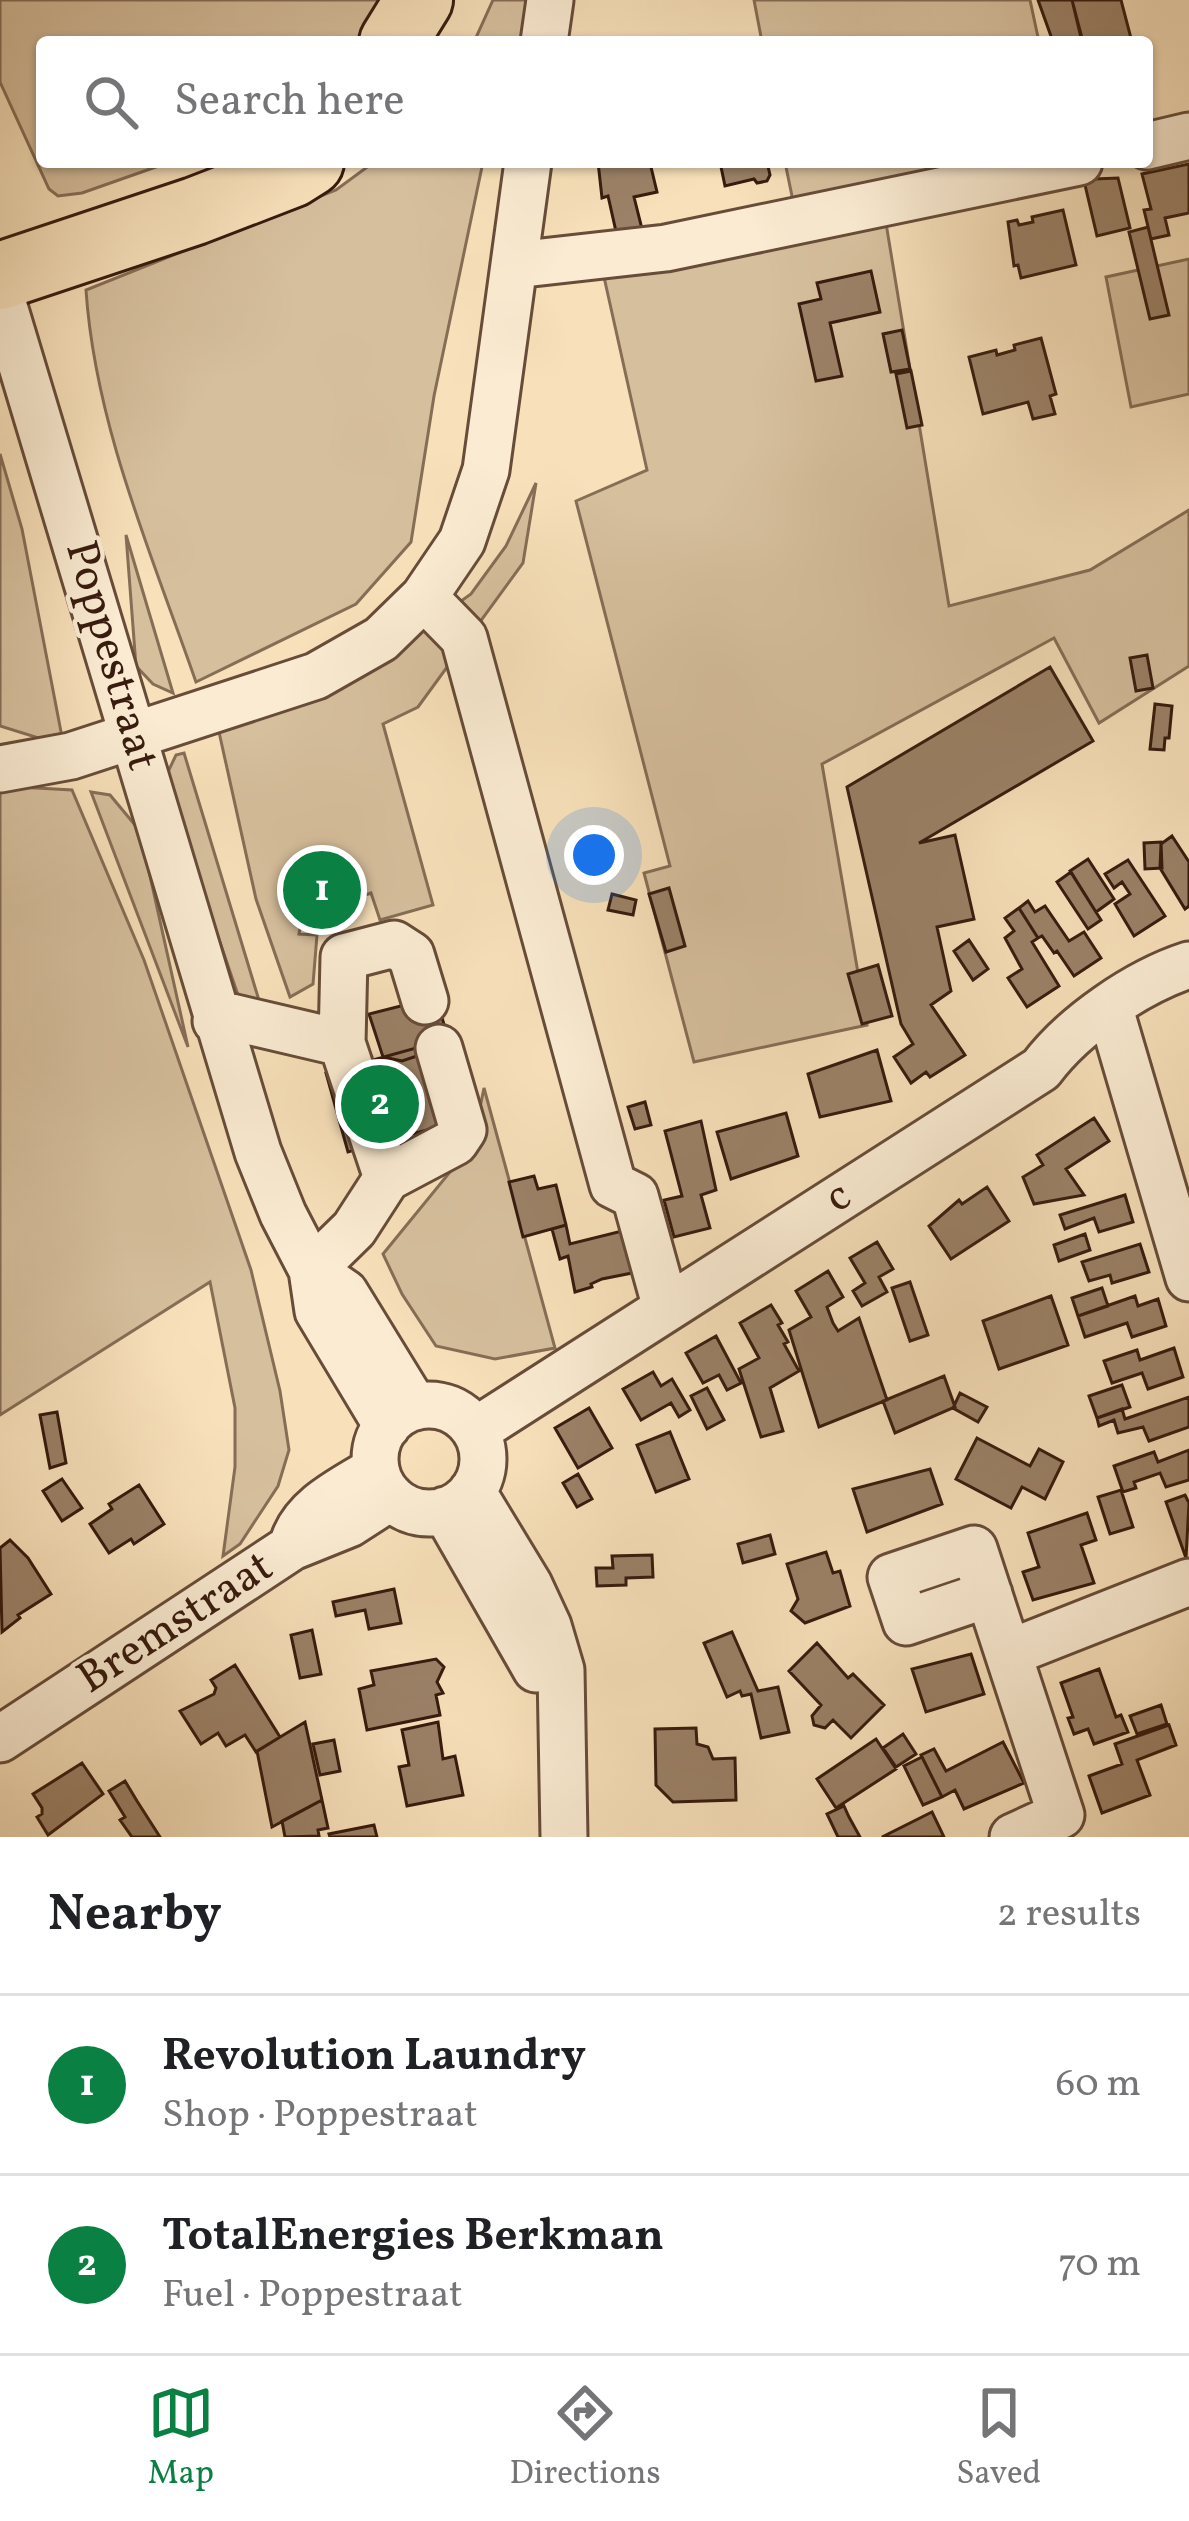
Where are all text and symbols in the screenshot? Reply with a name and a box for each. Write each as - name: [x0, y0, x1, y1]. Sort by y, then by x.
- search box: [36, 36, 1153, 168]
- icon: search: [78, 69, 144, 135]
- text: Search here: [174, 71, 405, 134]
- street label: Poppestraat: [47, 534, 173, 778]
- your location: [564, 825, 624, 885]
- pin: 1: [283, 845, 361, 935]
- pin: 2: [341, 1059, 419, 1149]
- street label: c: [813, 1166, 865, 1230]
- street label: Bremstraat: [66, 1537, 286, 1711]
- text: Nearby: [48, 1880, 222, 1951]
- text: 2 results: [997, 1888, 1141, 1942]
- text: Revolution Laundry: [162, 2026, 586, 2089]
- text: 1: [79, 2058, 95, 2112]
- text: 60 m: [1056, 2058, 1141, 2112]
- text: Shop · Poppestraat: [162, 2089, 478, 2143]
- text: TotalEnergies Berkman: [162, 2206, 664, 2269]
- text: 2: [77, 2238, 97, 2292]
- text: 70 m: [1058, 2238, 1141, 2292]
- text: Fuel · Poppestraat: [162, 2269, 463, 2323]
- tab: Map: [148, 2380, 214, 2498]
- tab: Directions: [509, 2380, 661, 2498]
- tab: Saved: [956, 2380, 1041, 2498]

